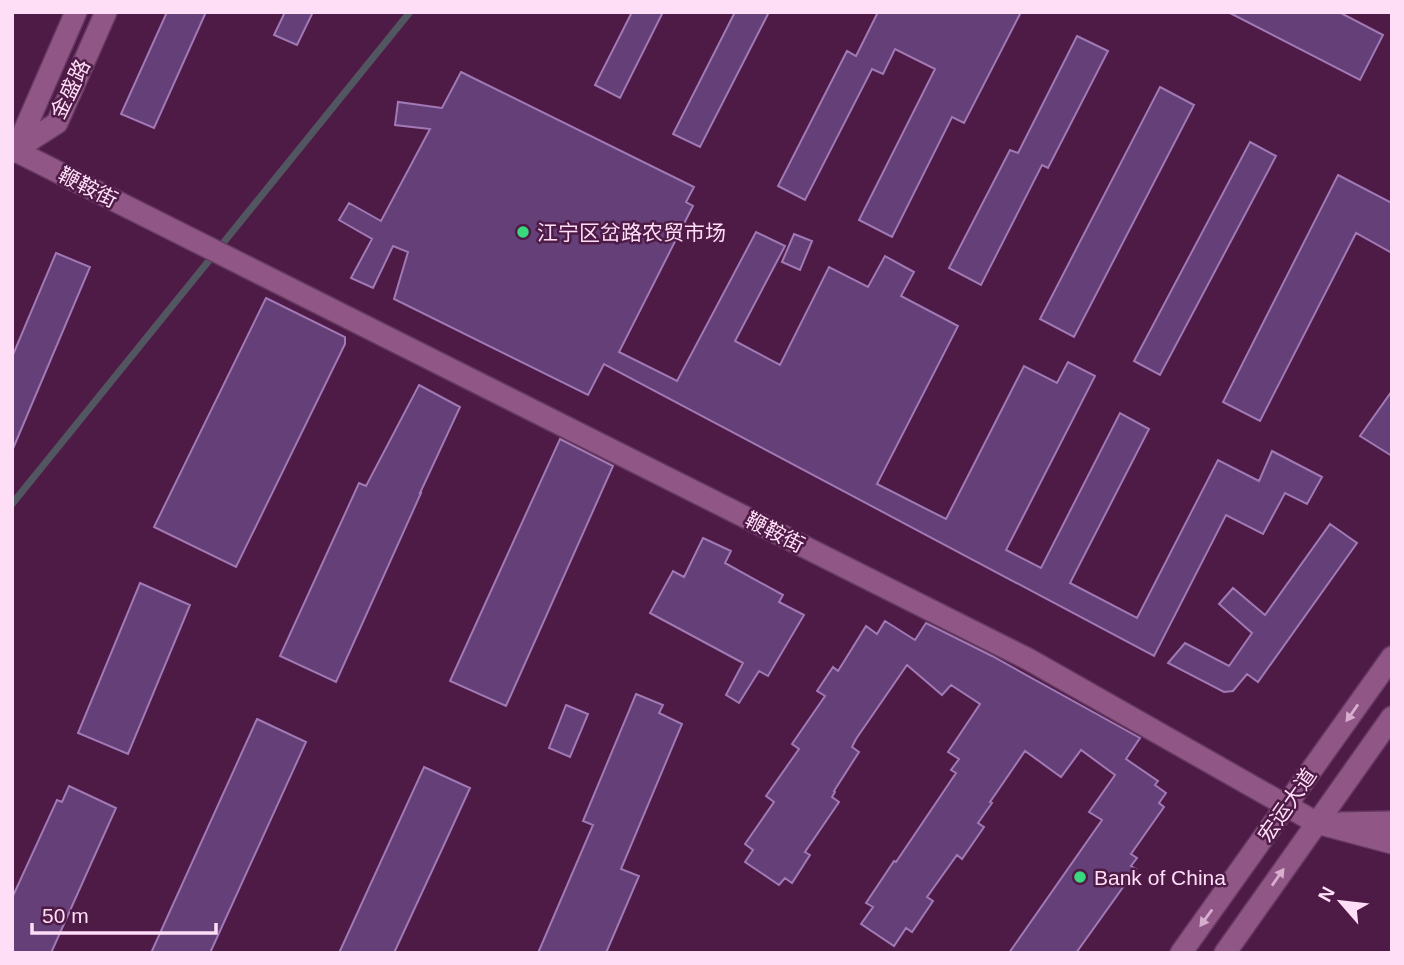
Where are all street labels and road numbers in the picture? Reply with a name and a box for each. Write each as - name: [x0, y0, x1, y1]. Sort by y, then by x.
- street label: 金盛路: [46, 56, 94, 122]
- street label: 鞭鞍街: [55, 162, 121, 212]
- street label: 鞭鞍街: [742, 507, 808, 557]
- street label: 宏运大道: [1253, 764, 1321, 846]

